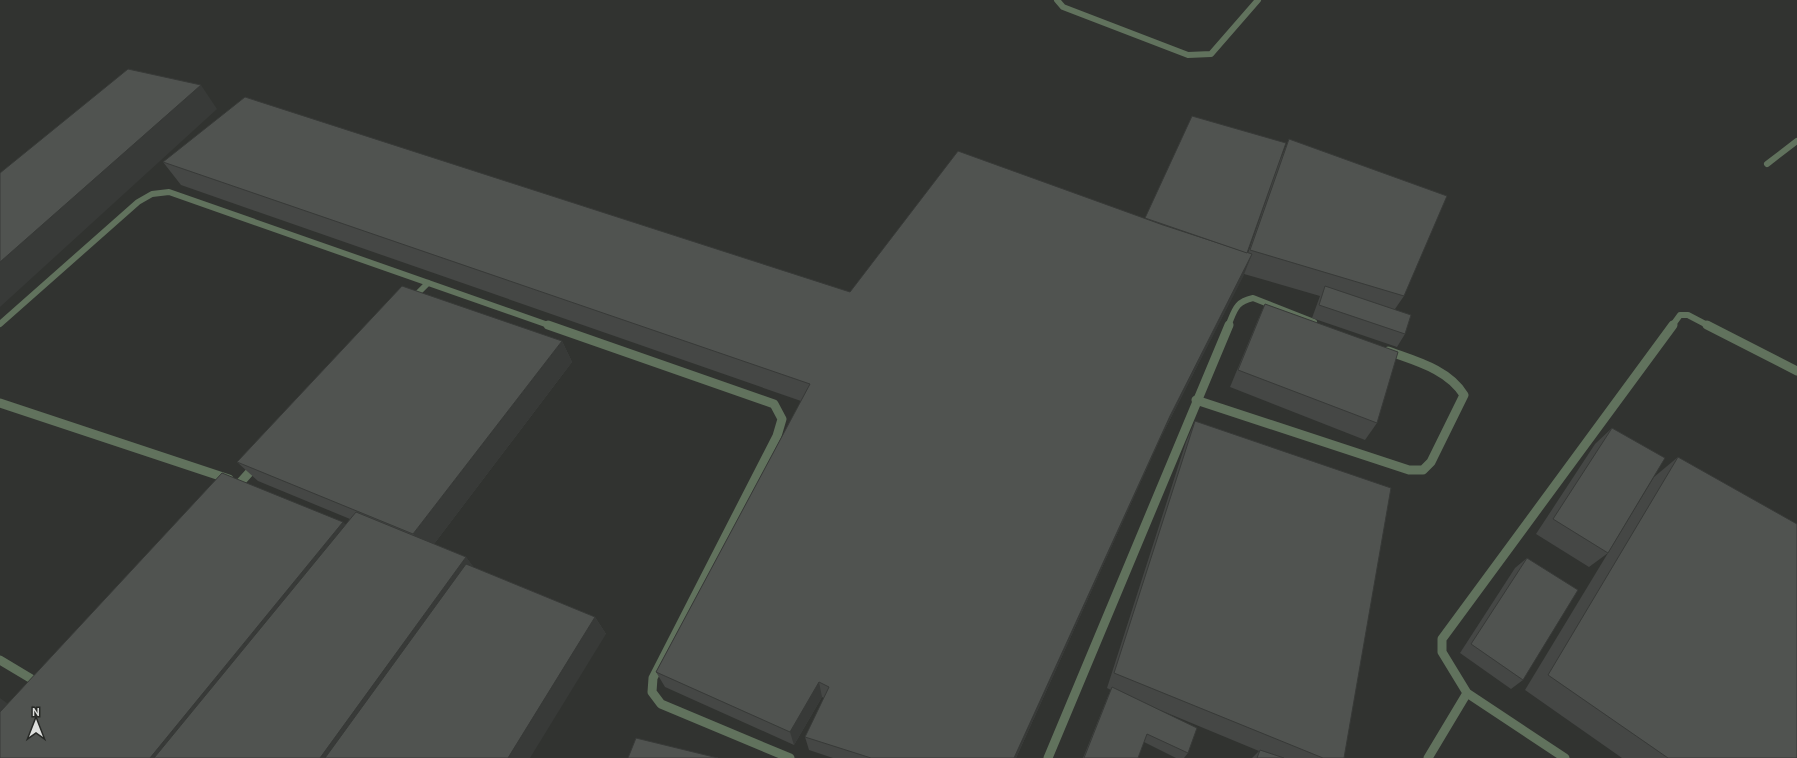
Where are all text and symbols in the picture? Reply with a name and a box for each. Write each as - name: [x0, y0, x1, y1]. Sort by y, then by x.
- north arrow: [16, 702, 56, 742]
- text: N: [32, 705, 40, 719]

